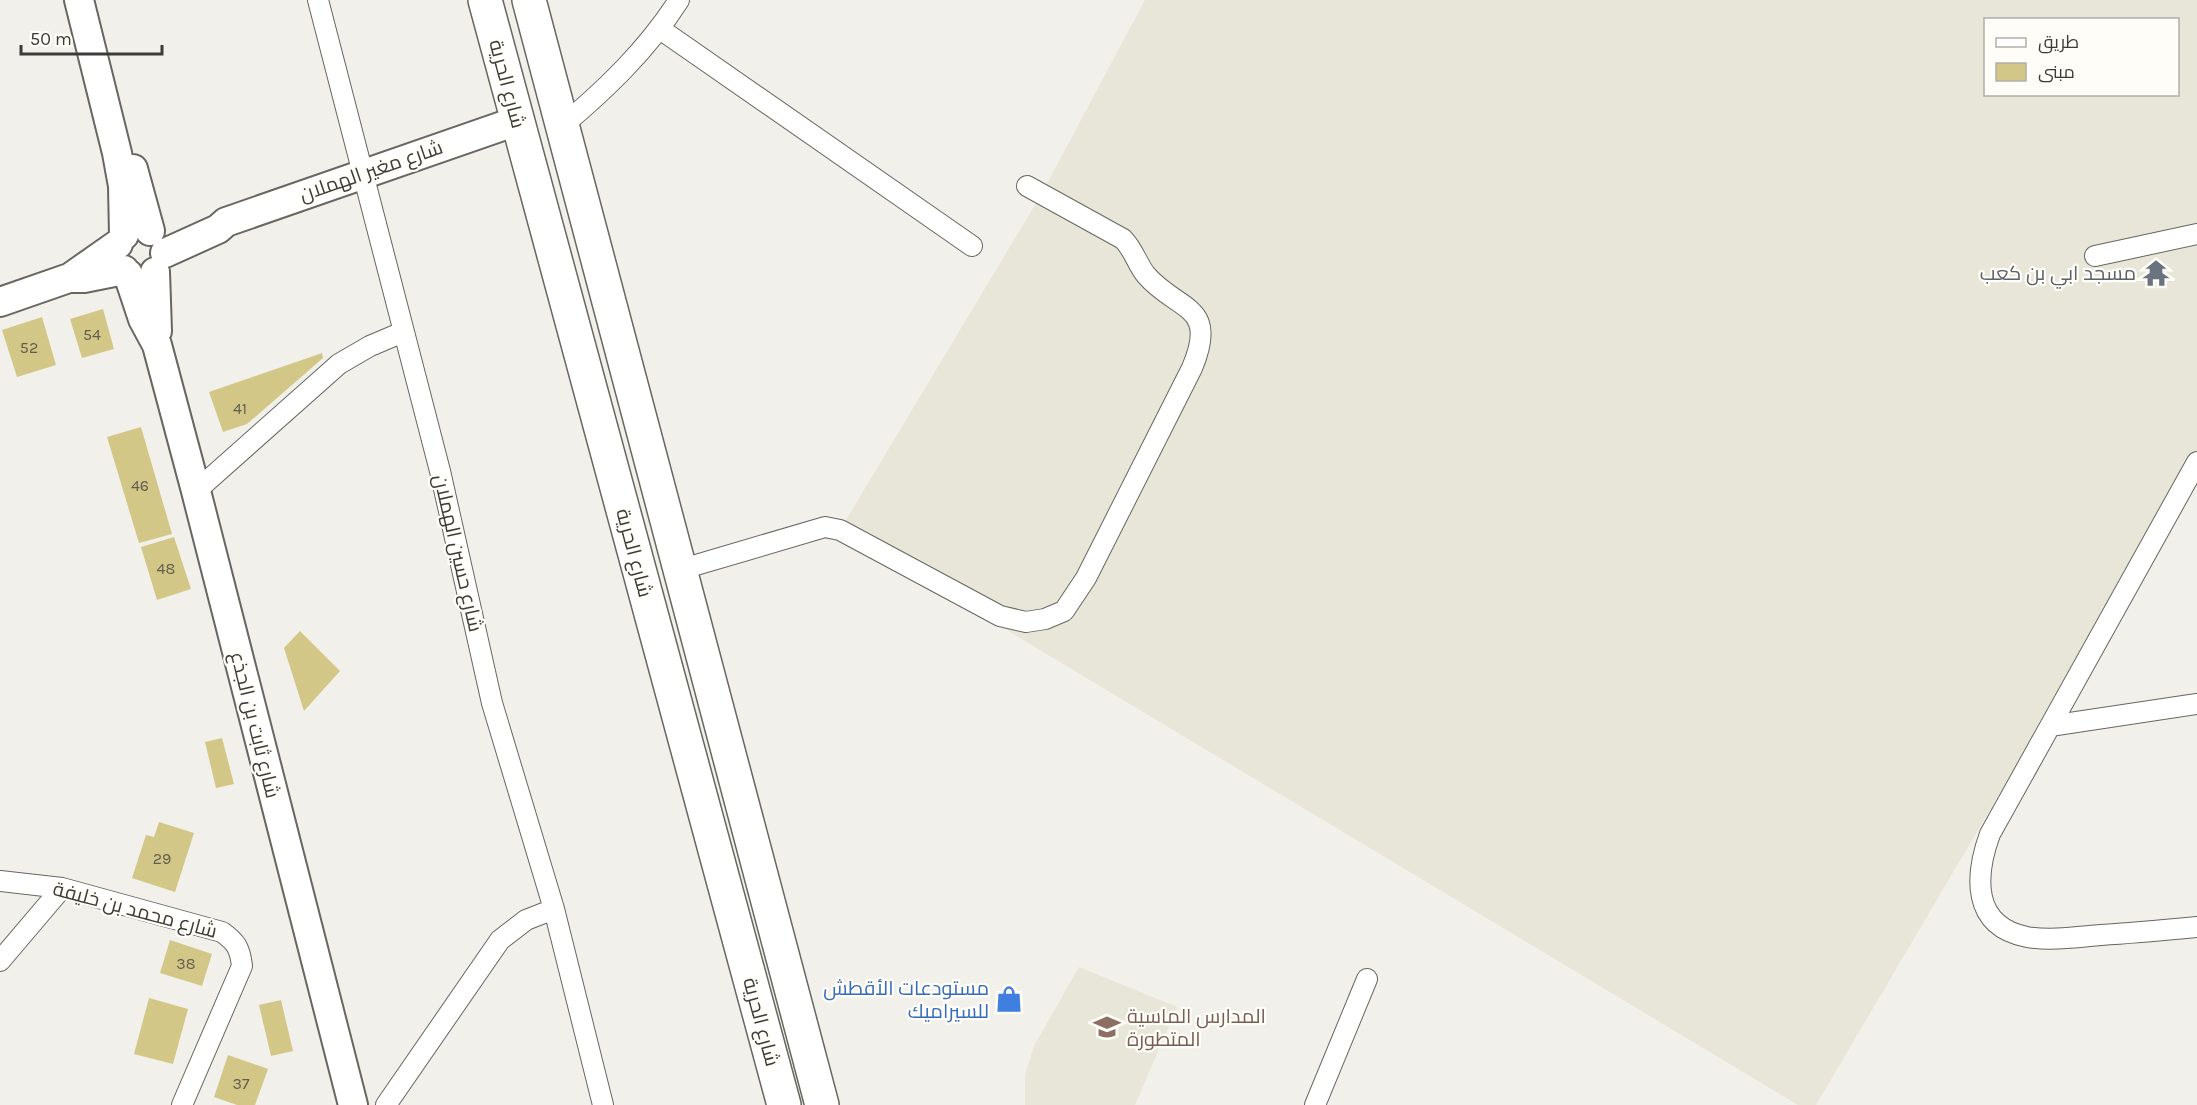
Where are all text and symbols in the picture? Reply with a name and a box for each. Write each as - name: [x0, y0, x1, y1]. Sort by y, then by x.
- scale bar: [21, 18, 162, 56]
- legend: [1984, 18, 2179, 96]
- text: 50 m: [30, 28, 72, 50]
- text: طريق: [2038, 31, 2079, 54]
- street label: شارع الحرية: [482, 37, 530, 131]
- text: مبنى: [2038, 61, 2075, 83]
- street label: شارع مغير الهملان: [296, 136, 446, 208]
- temple icon: مسجد ابي بن كعب: [2141, 258, 2171, 288]
- place label: مسجد ابي بن كعب: [1980, 262, 2136, 289]
- house number: 54: [83, 325, 101, 344]
- house number: 52: [20, 338, 38, 357]
- house number: 41: [233, 399, 247, 418]
- street label: شارع حسين الهملان: [427, 472, 487, 634]
- house number: 46: [131, 476, 149, 495]
- street label: شارع الحرية: [609, 506, 657, 600]
- house number: 48: [157, 559, 175, 578]
- street label: شارع ثابت بن الجذع: [224, 649, 284, 801]
- house number: 29: [153, 849, 171, 868]
- street label: شارع محمد بن خليفة: [50, 877, 220, 945]
- house number: 38: [176, 954, 196, 973]
- street label: شارع الحرية: [736, 975, 784, 1069]
- place label: مستودعات الأقطش للسيراميك: [823, 977, 989, 1023]
- shop icon: مستودعات الأقطش للسيراميك: [994, 984, 1024, 1014]
- place label: المدارس الماسية المتطورة: [1127, 1005, 1266, 1051]
- school or university icon: المدارس الماسية المتطورة: [1092, 1012, 1122, 1042]
- house number: 37: [233, 1074, 250, 1093]

